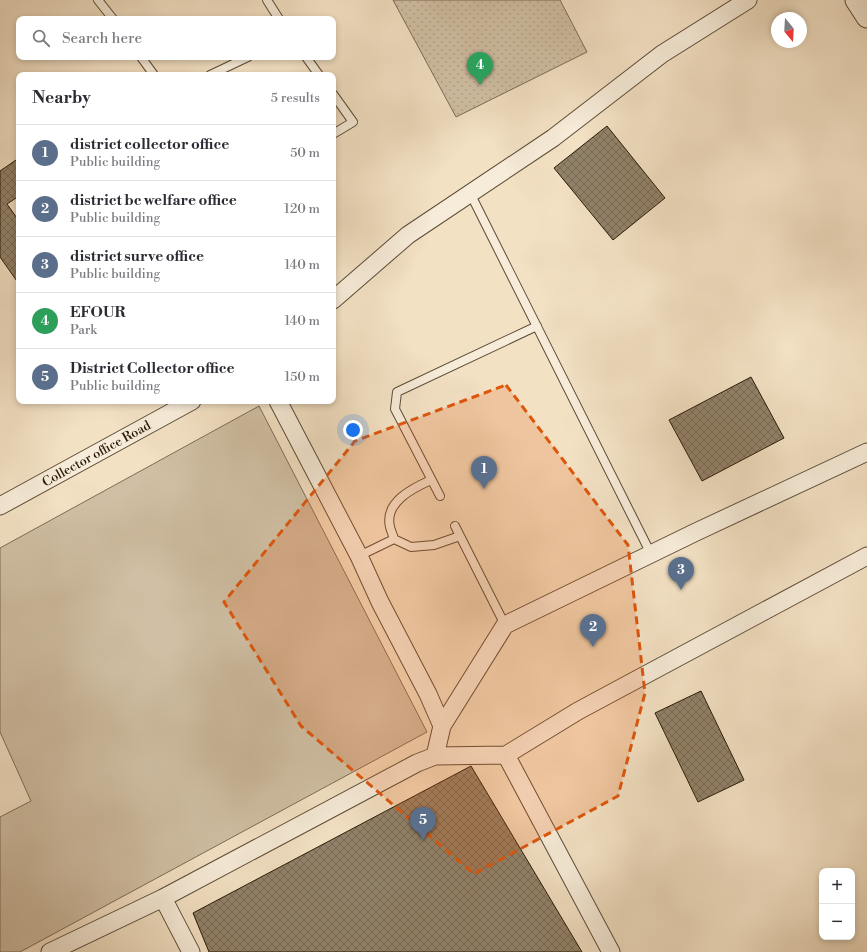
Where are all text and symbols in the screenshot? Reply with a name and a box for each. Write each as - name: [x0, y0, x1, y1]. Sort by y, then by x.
- north arrow: [771, 12, 807, 48]
- search box: [16, 16, 336, 60]
- icon: search: [30, 27, 52, 49]
- text: Search here: [62, 29, 142, 48]
- pin: 4: [467, 52, 493, 85]
- text: Nearby: [32, 87, 91, 109]
- text: 5 results: [271, 90, 320, 106]
- text: district collector office: [70, 135, 229, 154]
- text: 1: [42, 145, 48, 161]
- text: 50 m: [290, 145, 320, 161]
- text: Public building: [70, 154, 160, 170]
- text: district bc welfare office: [70, 191, 237, 210]
- text: 2: [41, 201, 49, 217]
- text: 120 m: [284, 201, 320, 217]
- text: Public building: [70, 210, 160, 226]
- text: district surve office: [70, 247, 204, 266]
- text: 3: [41, 257, 49, 273]
- text: 140 m: [284, 257, 320, 273]
- text: Public building: [70, 266, 160, 282]
- text: EFOUR: [70, 303, 126, 322]
- text: 4: [41, 313, 49, 329]
- text: 140 m: [284, 313, 320, 329]
- text: Park: [70, 322, 97, 338]
- text: District Collector office: [70, 359, 235, 378]
- text: 5: [41, 369, 49, 385]
- text: 150 m: [285, 369, 320, 385]
- text: Public building: [70, 378, 160, 394]
- street label: Collector office Road: [39, 417, 154, 490]
- your location: [343, 420, 363, 440]
- pin: 1: [471, 456, 497, 489]
- pin: 3: [668, 557, 694, 590]
- pin: 2: [580, 614, 606, 647]
- pin: 5: [410, 807, 436, 840]
- map controls: [819, 868, 855, 940]
- button: +: [819, 868, 855, 904]
- button: −: [819, 904, 855, 940]

